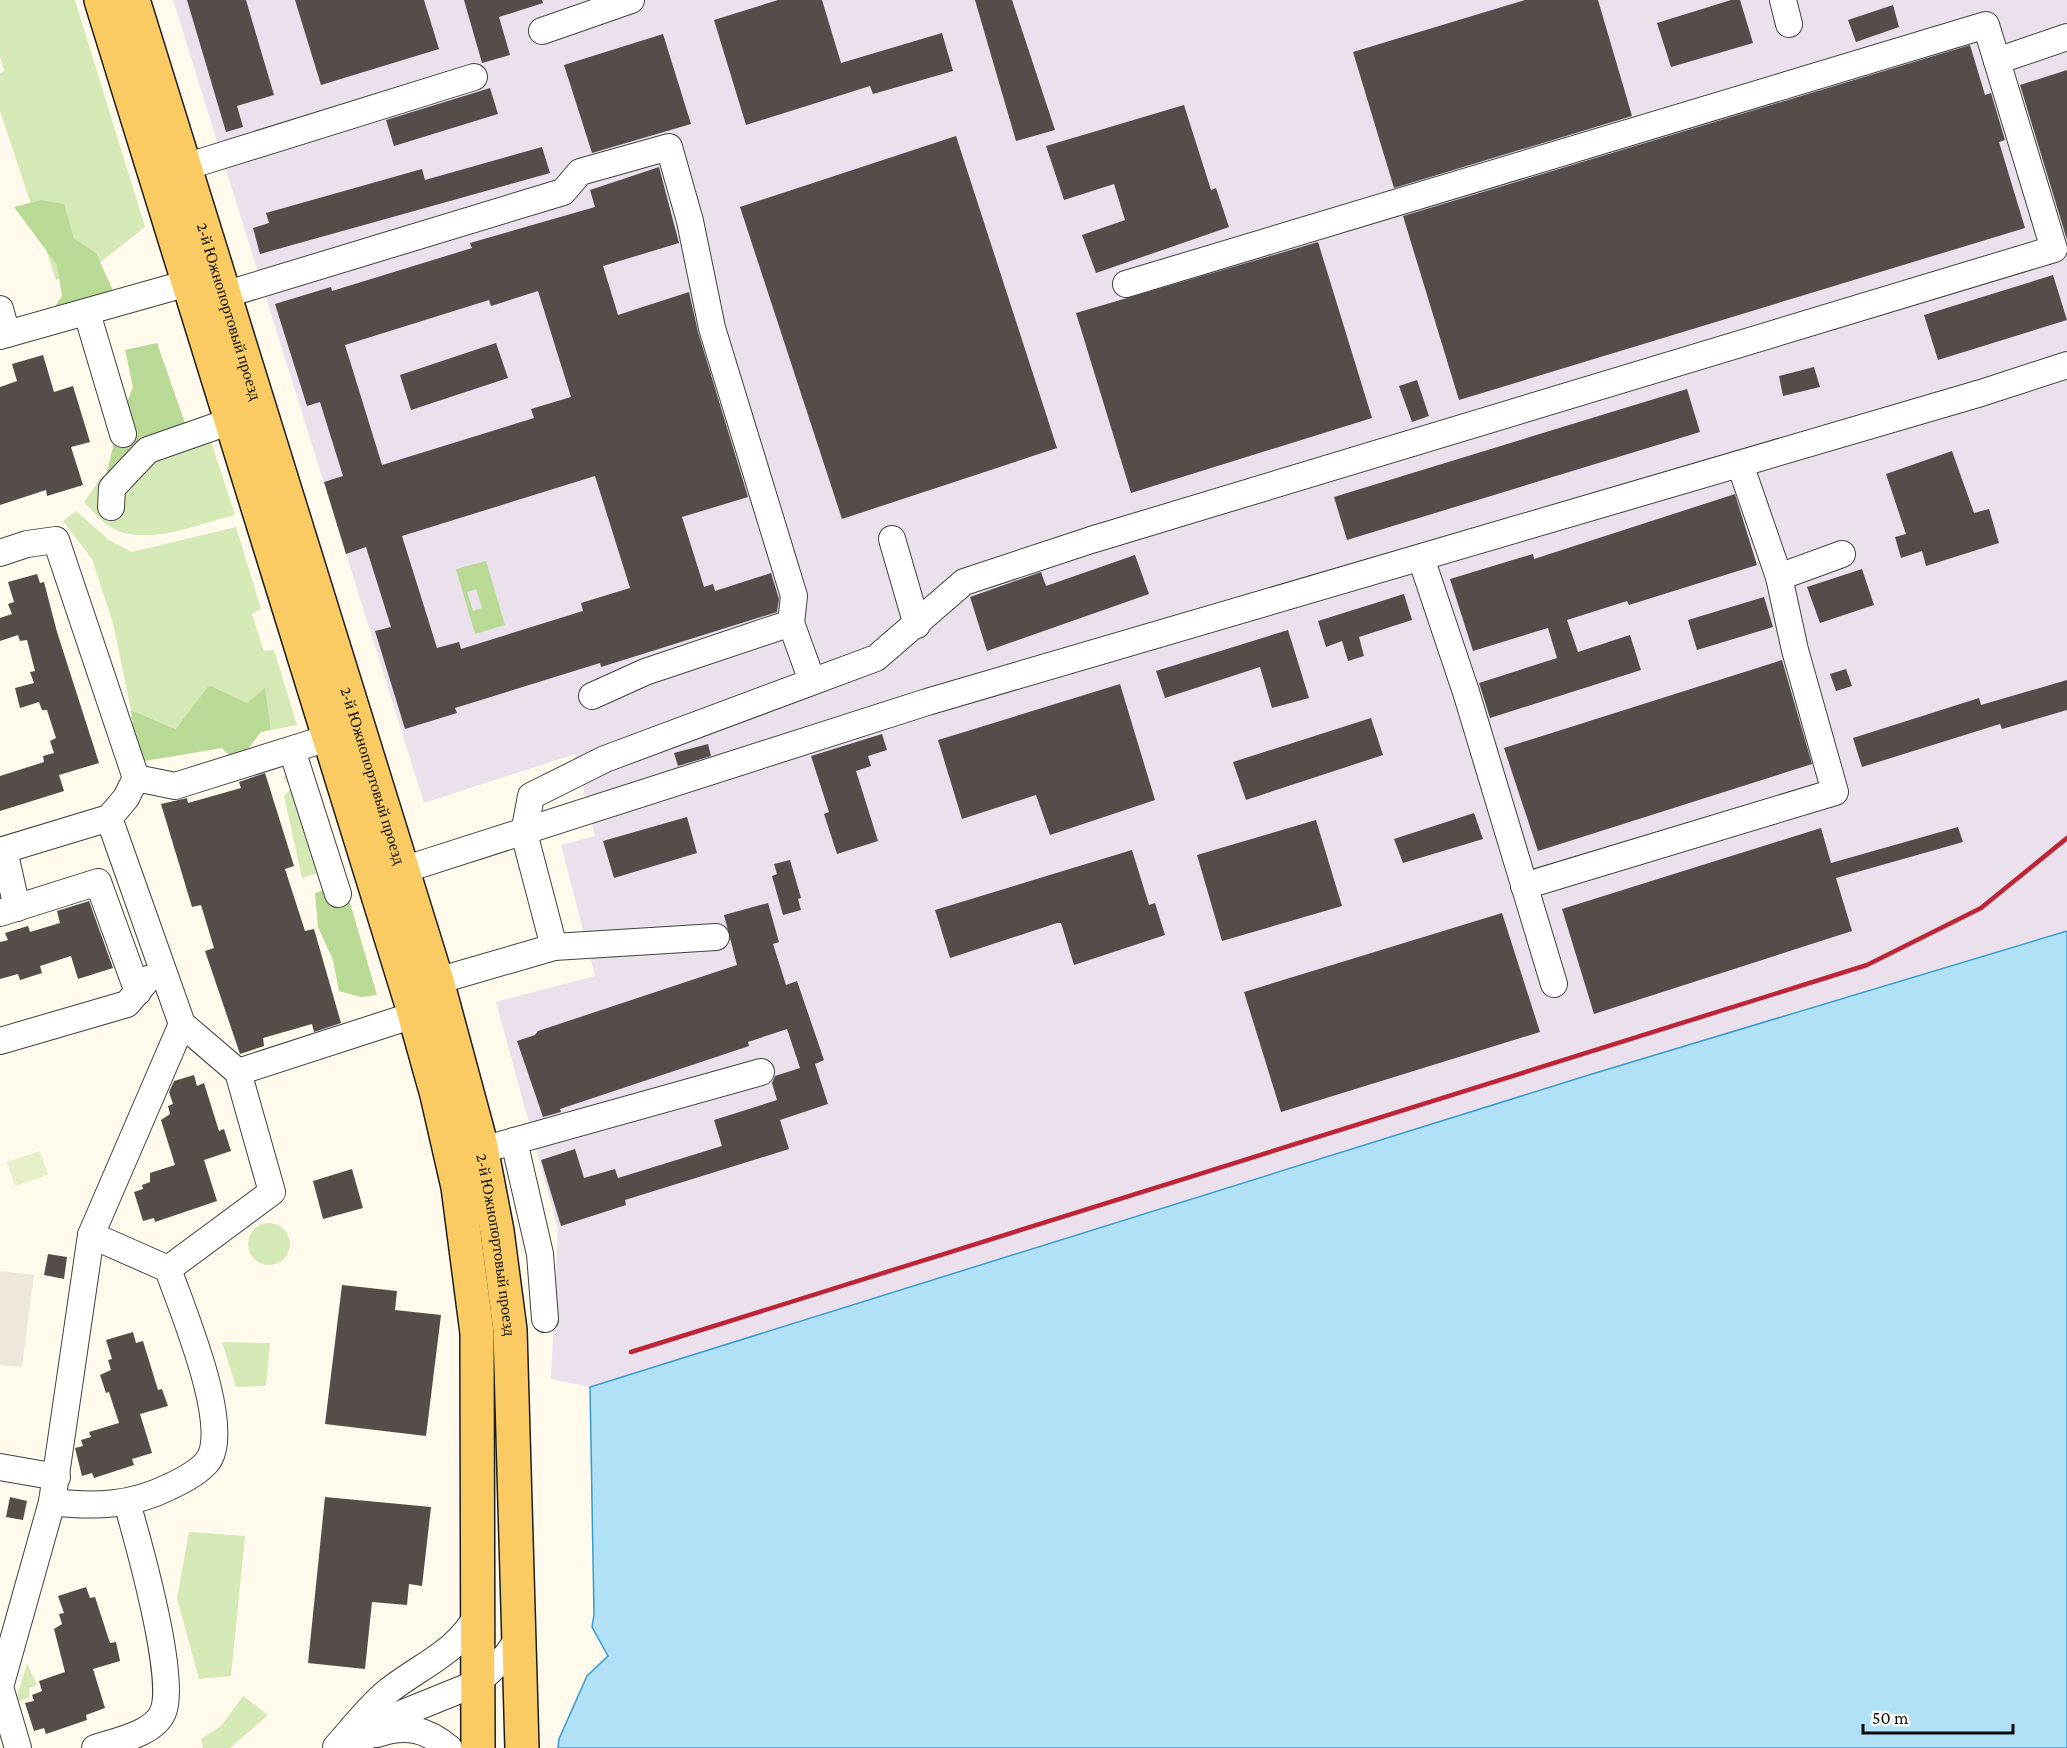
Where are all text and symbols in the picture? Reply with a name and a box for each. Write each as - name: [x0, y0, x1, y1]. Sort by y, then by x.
- street label: 2-й Южнопортовый проезд: [194, 221, 264, 402]
- street label: 2-й Южнопортовый проезд: [337, 685, 408, 867]
- street label: 2-й Южнопортовый проезд: [473, 1152, 518, 1336]
- scale bar: [1863, 1697, 2013, 1735]
- text: 50 m: [1872, 1708, 1909, 1728]

